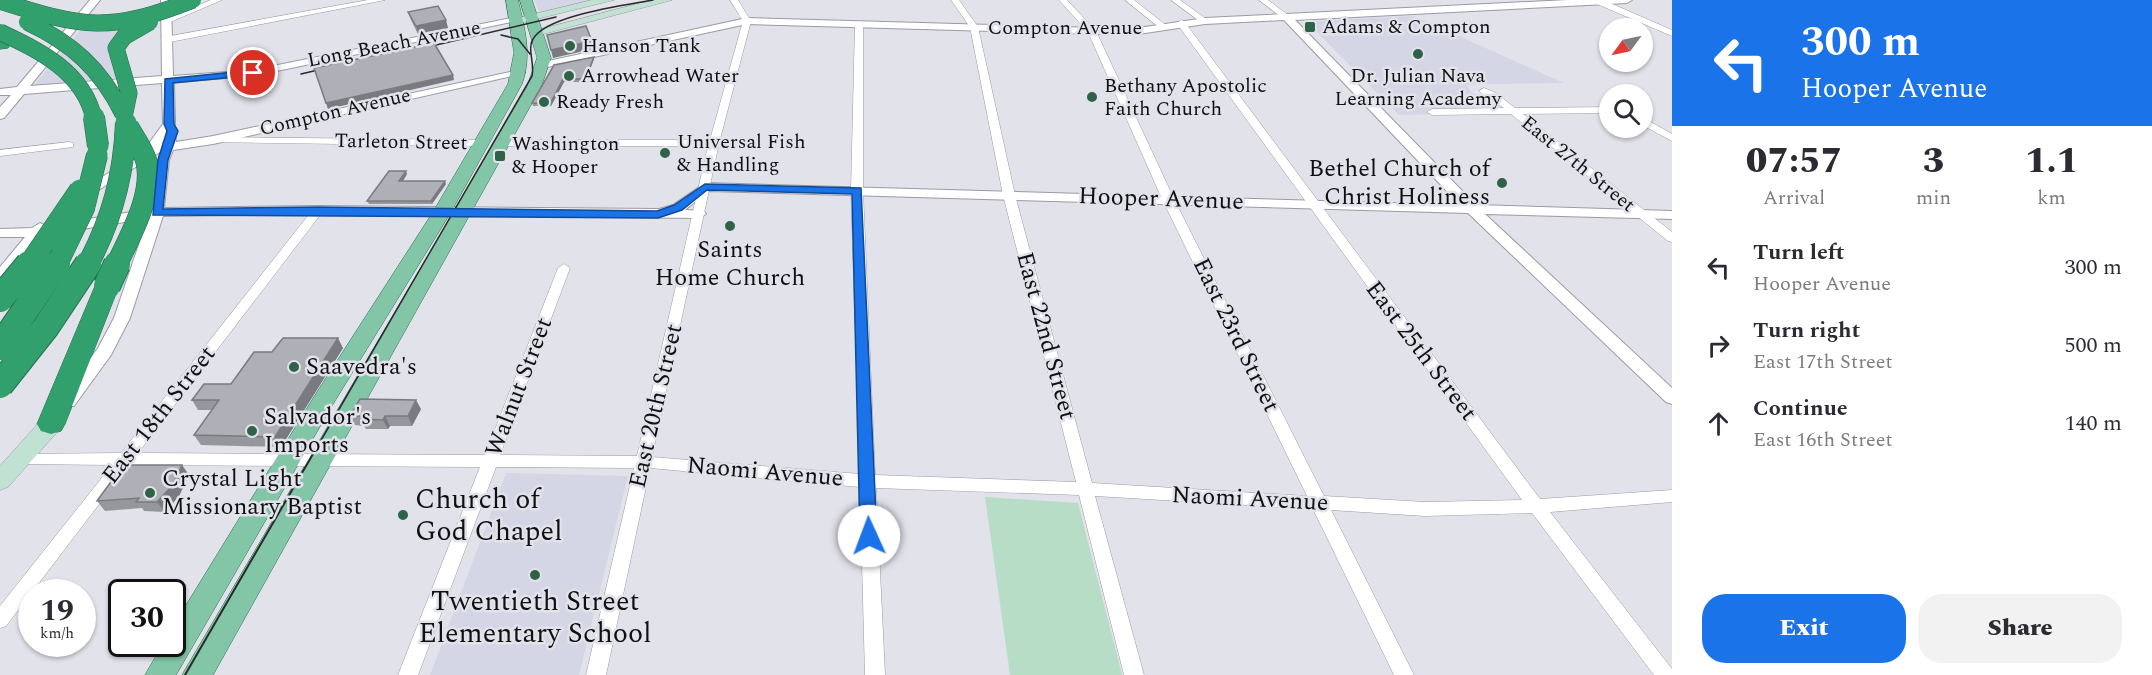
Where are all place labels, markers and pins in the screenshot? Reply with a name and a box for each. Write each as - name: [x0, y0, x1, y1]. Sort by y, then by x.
- place label: Adams & Compton: [1322, 12, 1491, 42]
- marker: Adams & Compton: [1303, 20, 1317, 34]
- place label: Hanson Tank: [582, 31, 701, 61]
- marker: Hanson Tank: [563, 39, 577, 53]
- pin: [227, 47, 278, 98]
- marker: Dr. Julian Nava Learning Academy: [1411, 47, 1425, 61]
- place label: Arrowhead Water: [581, 61, 739, 91]
- place label: Dr. Julian Nava Learning Academy: [1335, 61, 1503, 114]
- marker: Arrowhead Water: [562, 69, 576, 83]
- place label: Bethany Apostolic Faith Church: [1104, 71, 1267, 124]
- place label: Ready Fresh: [556, 87, 664, 117]
- marker: Bethany Apostolic Faith Church: [1085, 90, 1099, 104]
- marker: Ready Fresh: [537, 95, 551, 109]
- place label: Universal Fish & Handling: [677, 127, 806, 180]
- place label: Washington & Hooper: [512, 129, 619, 182]
- marker: Universal Fish & Handling: [658, 146, 672, 160]
- marker: Washington & Hooper: [493, 149, 507, 163]
- place label: Bethel Church of Christ Holiness: [1308, 151, 1492, 215]
- marker: Bethel Church of Christ Holiness: [1495, 176, 1509, 190]
- marker: Saints Home Church: [723, 219, 737, 233]
- place label: Saints Home Church: [655, 232, 805, 296]
- place label: Saavedra's: [306, 349, 417, 385]
- marker: Saavedra's: [287, 360, 301, 374]
- place label: Salvador's Imports: [264, 399, 371, 463]
- marker: Salvador's Imports: [245, 424, 259, 438]
- place label: Crystal Light Missionary Baptist: [162, 461, 362, 525]
- place label: Church of God Chapel: [415, 478, 562, 553]
- marker: Crystal Light Missionary Baptist: [143, 486, 157, 500]
- marker: Church of God Chapel: [396, 508, 410, 522]
- marker: Twentieth Street Elementary School: [528, 568, 542, 582]
- place label: Twentieth Street Elementary School: [419, 580, 651, 655]

